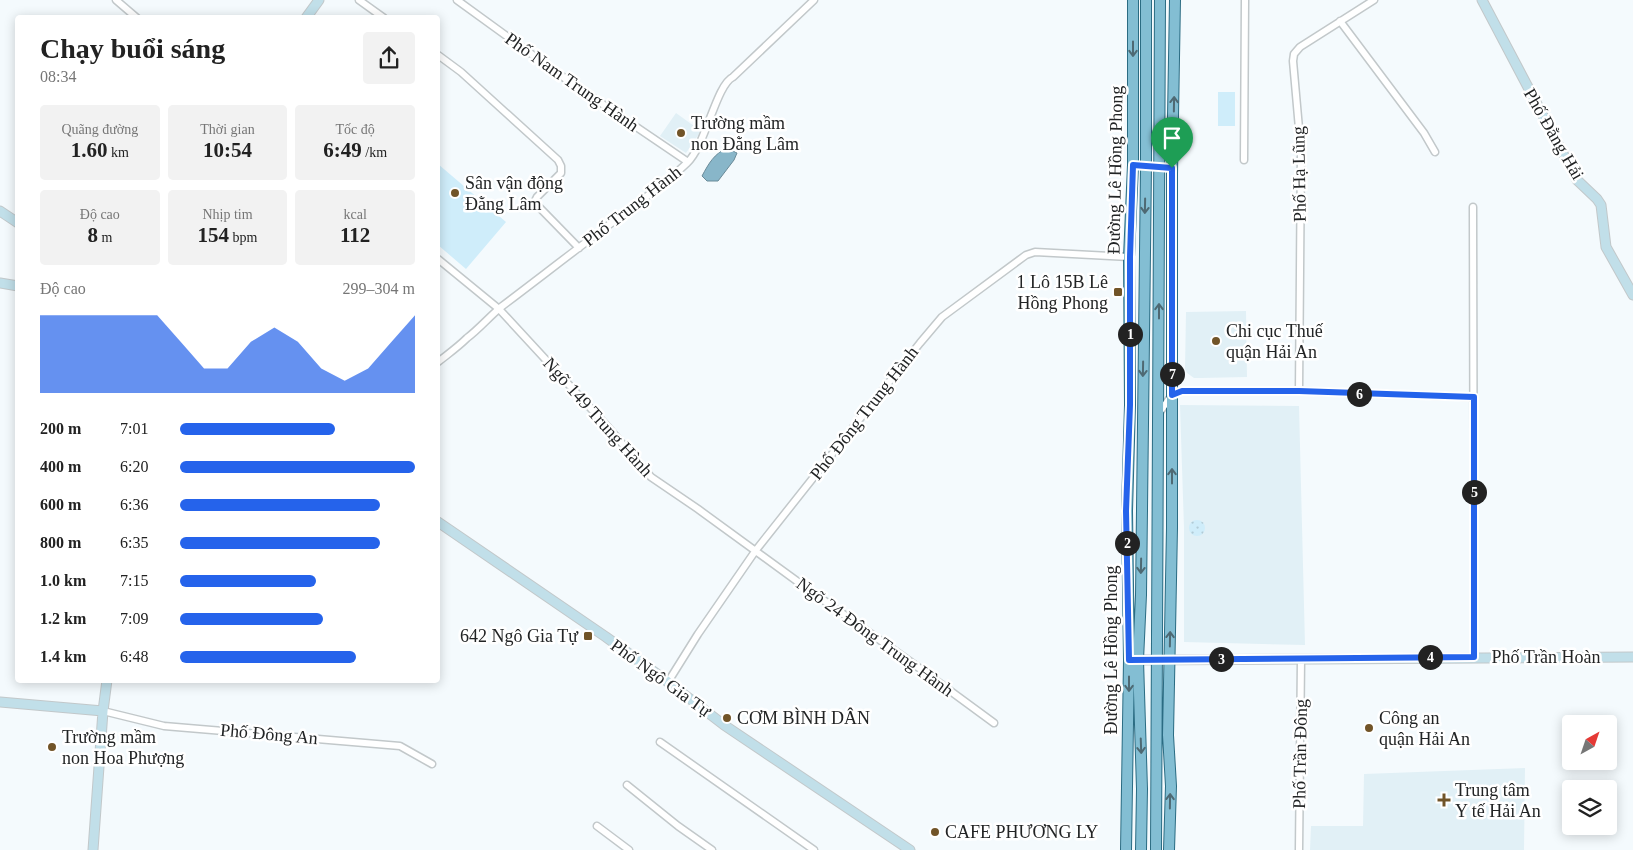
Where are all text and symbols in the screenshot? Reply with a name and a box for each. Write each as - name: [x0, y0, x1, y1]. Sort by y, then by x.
- street label: Phố Nam Trung Hành: [501, 28, 643, 136]
- button: share: [363, 32, 415, 84]
- text: Chạy buổi sáng: [40, 33, 225, 64]
- one-way arrow: [1128, 40, 1138, 56]
- text: 08:34: [40, 68, 76, 85]
- street label: Đường Lê Hồng Phong: [1104, 85, 1126, 255]
- street label: Phố Đằng Hải: [1520, 85, 1588, 183]
- one-way arrow: [1169, 96, 1179, 112]
- place label: Trường mầm non Đằng Lâm: [691, 113, 799, 154]
- pin: [1151, 117, 1193, 168]
- text: Quãng đường: [61, 122, 138, 137]
- text: Thời gian: [200, 122, 255, 137]
- text: Tốc độ: [336, 122, 375, 137]
- icon: arrive: [1158, 124, 1186, 152]
- street label: Phố Hạ Lũng: [1288, 126, 1310, 222]
- marker: Trường mầm non Đằng Lâm: [675, 127, 687, 139]
- text: 1.60: [71, 138, 108, 162]
- text: 10:54: [203, 138, 252, 162]
- text: 6:49: [323, 138, 362, 162]
- text: km: [108, 145, 129, 160]
- text: /km: [362, 145, 387, 160]
- street label: Phố Trung Hành: [579, 161, 685, 251]
- place label: Sân vận động Đằng Lâm: [465, 173, 563, 214]
- marker: Sân vận động Đằng Lâm: [449, 187, 461, 199]
- one-way arrow: [1140, 198, 1150, 214]
- text: Độ cao: [80, 207, 120, 222]
- text: Nhịp tim: [202, 207, 253, 222]
- text: kcal: [343, 207, 367, 222]
- text: 8: [87, 223, 98, 247]
- text: 154: [198, 223, 229, 247]
- text: 112: [340, 223, 370, 247]
- text: m: [98, 230, 112, 245]
- text: bpm: [229, 230, 257, 245]
- place label: 1 Lô 15B Lê Hồng Phong: [1017, 272, 1108, 313]
- text: Độ cao: [40, 280, 86, 297]
- text: 299–304 m: [343, 280, 415, 297]
- marker: 1 Lô 15B Lê Hồng Phong: [1112, 286, 1124, 298]
- one-way arrow: [1154, 304, 1164, 320]
- place label: Chi cục Thuế quận Hải An: [1226, 321, 1324, 362]
- pin: 1: [1118, 322, 1142, 346]
- text: 1: [1127, 327, 1134, 342]
- marker: Chi cục Thuế quận Hải An: [1210, 335, 1222, 347]
- street label: Phố Đông Trung Hành: [806, 342, 922, 484]
- street label: Ngõ 149 Trung Hành: [539, 353, 657, 481]
- one-way arrow: [1138, 360, 1148, 376]
- pin: 7: [1160, 362, 1184, 386]
- text: 7: [1169, 367, 1176, 382]
- pin: 6: [1346, 382, 1372, 406]
- text: 6: [1356, 387, 1363, 402]
- text: 200 m: [40, 420, 81, 437]
- text: 7:01: [120, 420, 148, 437]
- text: 400 m: [40, 458, 81, 475]
- text: 6:20: [120, 458, 148, 475]
- one-way arrow: [1167, 469, 1177, 485]
- pin: 5: [1462, 480, 1486, 504]
- text: 5: [1471, 485, 1478, 500]
- text: 600 m: [40, 496, 81, 513]
- text: 6:36: [120, 496, 148, 513]
- pin: 2: [1114, 530, 1140, 556]
- text: 800 m: [40, 534, 81, 551]
- text: 6:35: [120, 534, 148, 551]
- text: 2: [1124, 536, 1131, 551]
- one-way arrow: [1136, 558, 1146, 574]
- street label: Đường Lê Hồng Phong: [1101, 566, 1121, 734]
- text: 1.0 km: [40, 572, 86, 589]
- text: 7:15: [120, 572, 148, 589]
- street label: Ngõ 24 Đông Trung Hành: [793, 573, 957, 701]
- text: 1.2 km: [40, 610, 86, 627]
- text: 7:09: [120, 610, 148, 627]
- place label: 642 Ngô Gia Tự: [460, 626, 579, 646]
- marker: 642 Ngô Gia Tự: [582, 630, 594, 642]
- one-way arrow: [1165, 631, 1174, 647]
- street label: Phố Ngô Gia Tự: [607, 635, 716, 722]
- pin: 4: [1418, 644, 1442, 670]
- pin: 3: [1208, 646, 1234, 672]
- street label: Phố Trần Hoàn: [1491, 647, 1601, 667]
- text: 1.4 km: [40, 648, 86, 665]
- text: 6:48: [120, 648, 148, 665]
- text: 4: [1427, 650, 1434, 665]
- text: 3: [1218, 652, 1225, 667]
- one-way arrow: [1124, 675, 1134, 691]
- street label: Phố Trần Đông: [1289, 699, 1311, 809]
- place label: CƠM BÌNH DÂN: [737, 707, 870, 728]
- place label: Công an quận Hải An: [1379, 708, 1470, 749]
- marker: CƠM BÌNH DÂN: [721, 712, 733, 724]
- north arrow: [1562, 715, 1618, 770]
- map controls: [1562, 715, 1617, 835]
- street label: Phố Đông An: [219, 720, 319, 748]
- marker: Công an quận Hải An: [1363, 722, 1375, 734]
- place label: Trường mầm non Hoa Phượng: [62, 727, 184, 768]
- one-way arrow: [1136, 738, 1145, 754]
- marker: Trường mầm non Hoa Phượng: [46, 741, 58, 753]
- place label: Trung tâm Y tế Hải An: [1455, 780, 1541, 821]
- button: layers: [1562, 780, 1617, 835]
- marker: Trung tâm Y tế Hải An: [1437, 793, 1451, 807]
- one-way arrow: [1165, 794, 1175, 810]
- place label: CAFE PHƯƠNG LY: [945, 822, 1098, 842]
- marker: CAFE PHƯƠNG LY: [929, 826, 941, 838]

